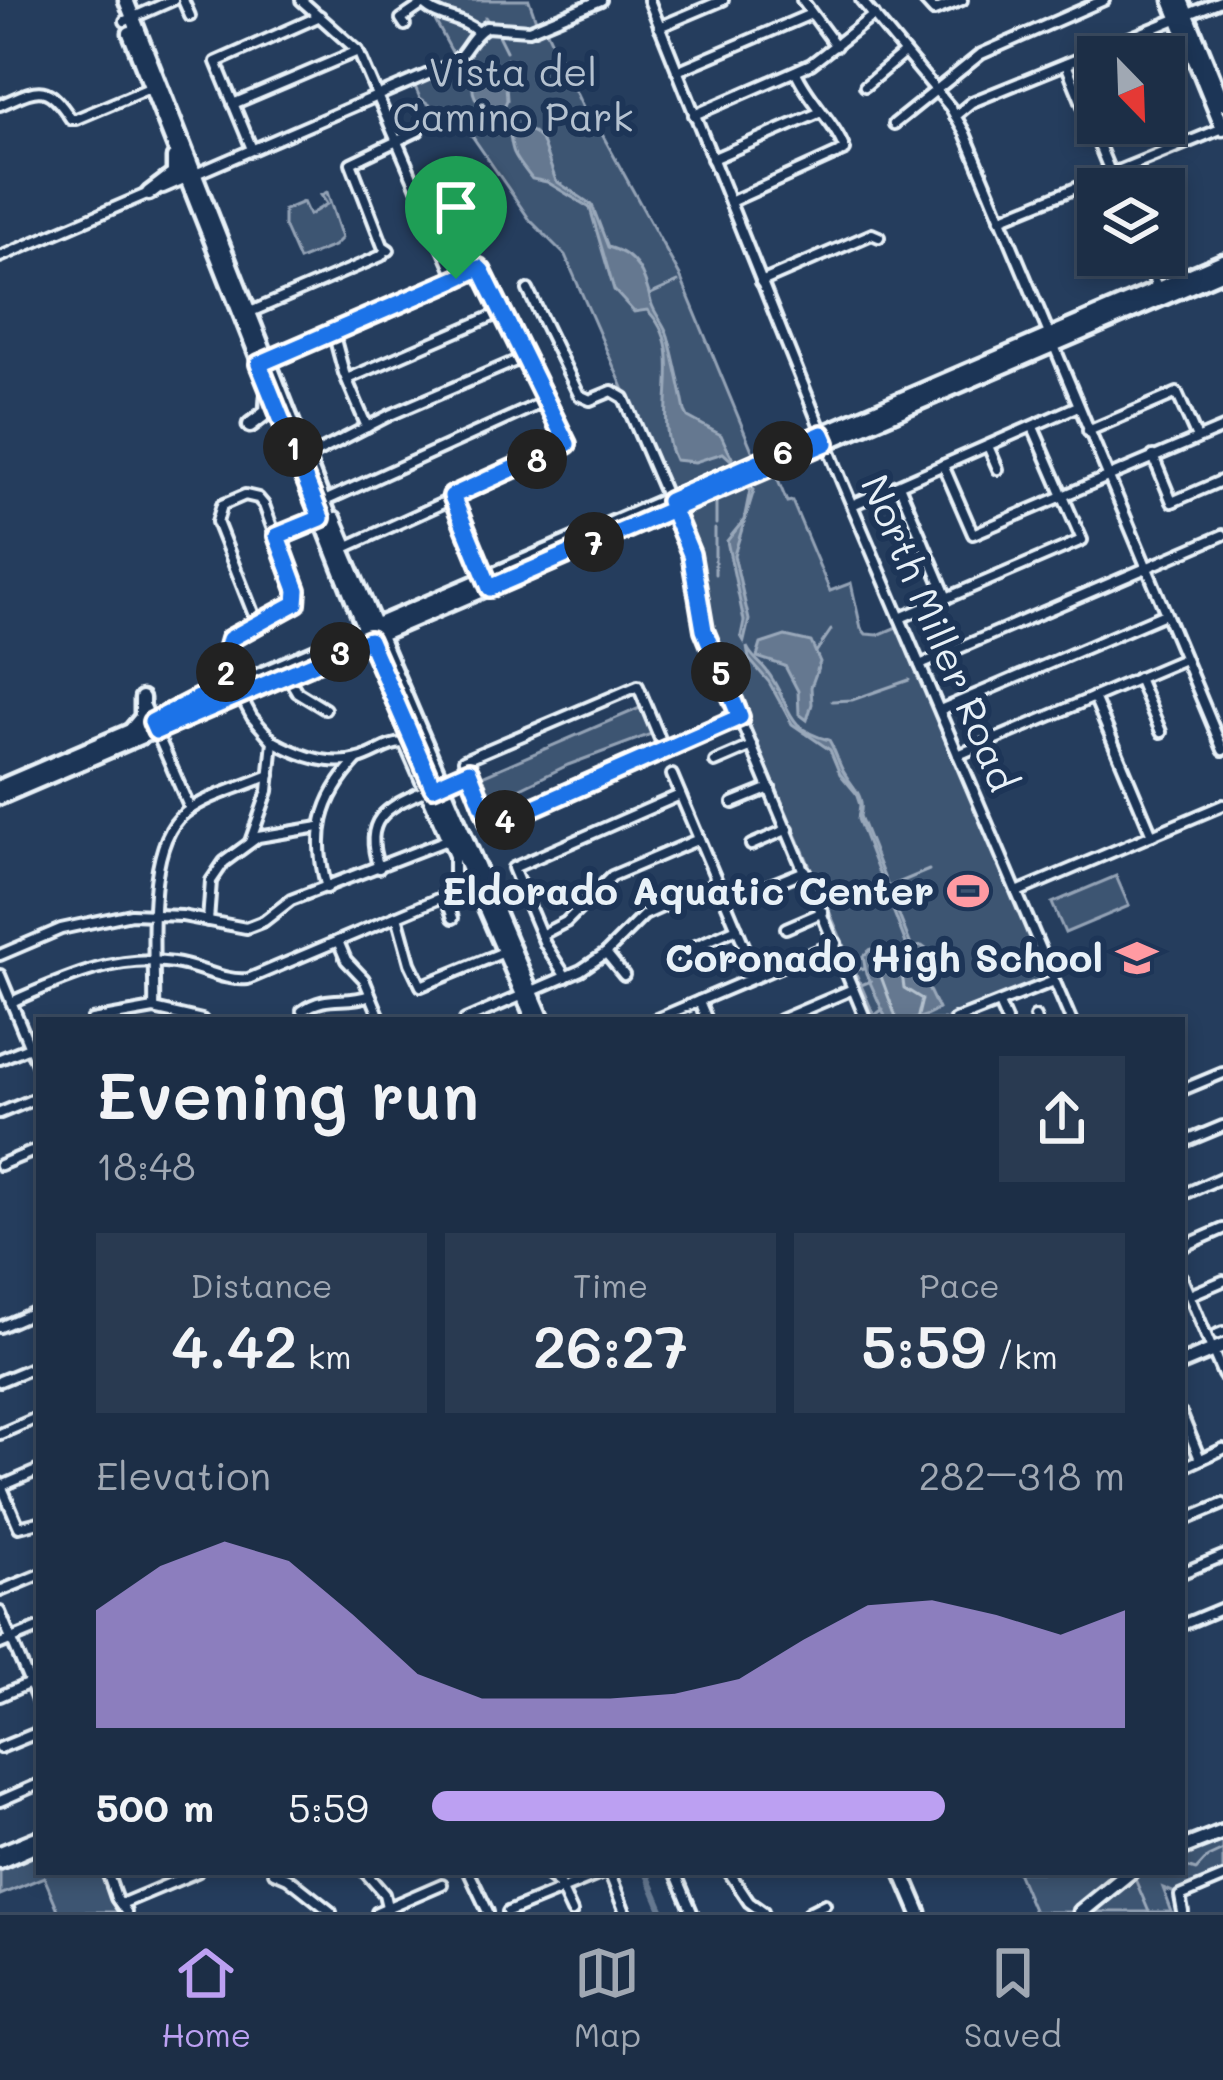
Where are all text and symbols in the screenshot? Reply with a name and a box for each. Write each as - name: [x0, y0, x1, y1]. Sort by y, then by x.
- north arrow: [1077, 36, 1185, 144]
- map controls: [1077, 36, 1185, 276]
- park label: Vista del Camino Park: [393, 45, 633, 141]
- pin: [405, 156, 507, 279]
- button: layers: [1077, 168, 1185, 276]
- icon: arrive: [423, 174, 489, 240]
- pin: 1: [263, 417, 323, 477]
- pin: 6: [753, 421, 813, 481]
- text: 1: [286, 425, 300, 468]
- pin: 8: [507, 429, 567, 489]
- text: 6: [773, 429, 793, 472]
- text: 8: [527, 437, 547, 480]
- street label: North Miller Road: [851, 466, 1030, 798]
- pin: 7: [564, 512, 624, 572]
- text: 7: [585, 520, 603, 563]
- pin: 3: [310, 622, 370, 682]
- text: 3: [330, 630, 350, 673]
- pin: 2: [196, 642, 256, 702]
- pin: 5: [691, 642, 751, 702]
- text: 2: [217, 650, 235, 693]
- text: 5: [711, 650, 731, 693]
- pin: 4: [475, 790, 535, 850]
- text: 4: [495, 798, 515, 841]
- place label: Eldorado Aquatic Center: [442, 864, 934, 915]
- sports icon: Eldorado Aquatic Center: [945, 868, 991, 914]
- place label: Coronado High School: [665, 931, 1103, 982]
- school or university icon: Coronado High School: [1114, 935, 1160, 981]
- text: Evening run: [96, 1051, 479, 1137]
- button: share: [999, 1056, 1125, 1182]
- text: 18:48: [96, 1139, 196, 1190]
- text: Distance: [191, 1263, 333, 1306]
- text: Time: [573, 1263, 648, 1306]
- text: Pace: [919, 1263, 1000, 1306]
- text: 4.42: [171, 1306, 297, 1384]
- text: 26:27: [533, 1306, 688, 1384]
- text: 5:59: [861, 1306, 986, 1384]
- text: km: [297, 1334, 352, 1377]
- text: /km: [986, 1334, 1058, 1377]
- text: Elevation: [96, 1449, 271, 1500]
- text: 282–318 m: [919, 1449, 1125, 1500]
- text: 500 m: [96, 1781, 214, 1832]
- text: 5:59: [288, 1781, 369, 1832]
- tab: Home: [161, 1940, 251, 2055]
- tab: Map: [574, 1940, 641, 2055]
- tab: Saved: [964, 1940, 1062, 2055]

